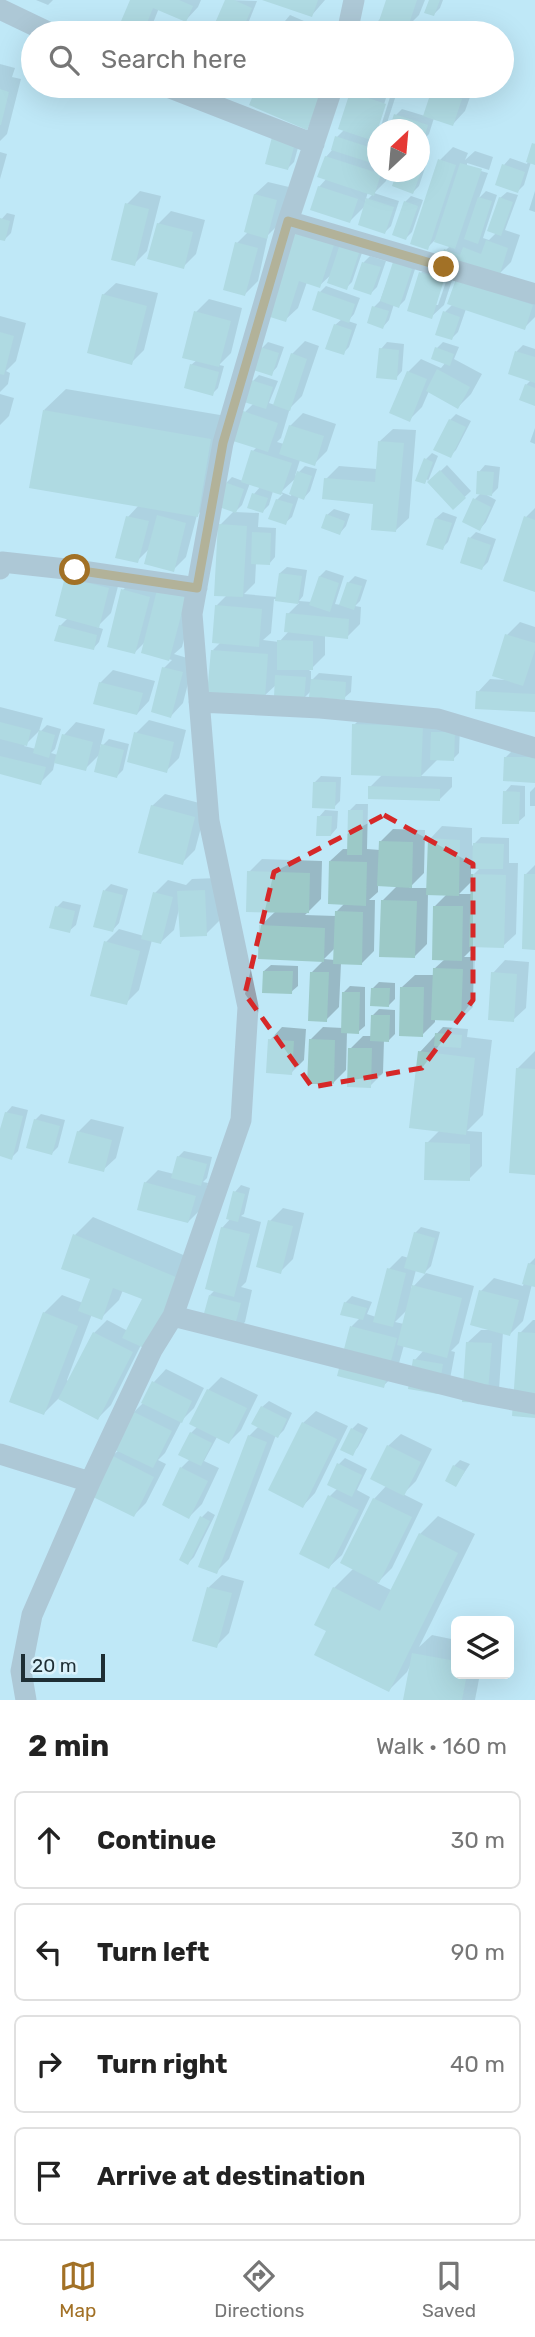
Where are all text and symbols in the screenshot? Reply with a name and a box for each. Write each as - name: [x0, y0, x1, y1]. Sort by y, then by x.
- search box: [21, 21, 514, 98]
- icon: search: [45, 41, 83, 79]
- text: Search here: [101, 44, 247, 75]
- north arrow: [367, 119, 430, 182]
- route end: [428, 251, 459, 282]
- route start: [59, 554, 90, 585]
- map controls: [451, 1616, 514, 1679]
- button: layers: [451, 1616, 514, 1679]
- scale bar: [21, 1651, 105, 1683]
- text: 20 m: [32, 1654, 77, 1677]
- text: 2 min: [28, 1728, 109, 1764]
- text: Walk · 160 m: [376, 1732, 507, 1760]
- icon: ahead: [30, 1821, 68, 1859]
- text: Continue: [97, 1825, 216, 1856]
- text: 30 m: [450, 1826, 505, 1854]
- icon: left: [30, 1933, 68, 1971]
- text: Turn left: [97, 1937, 209, 1968]
- text: 90 m: [451, 1938, 505, 1966]
- icon: right: [30, 2045, 68, 2083]
- text: Turn right: [97, 2049, 227, 2080]
- text: 40 m: [450, 2050, 505, 2078]
- icon: arrive: [30, 2157, 68, 2195]
- text: Arrive at destination: [97, 2161, 365, 2192]
- tab: Map: [59, 2257, 97, 2322]
- tab: Directions: [214, 2257, 304, 2322]
- tab: Saved: [422, 2257, 476, 2322]

